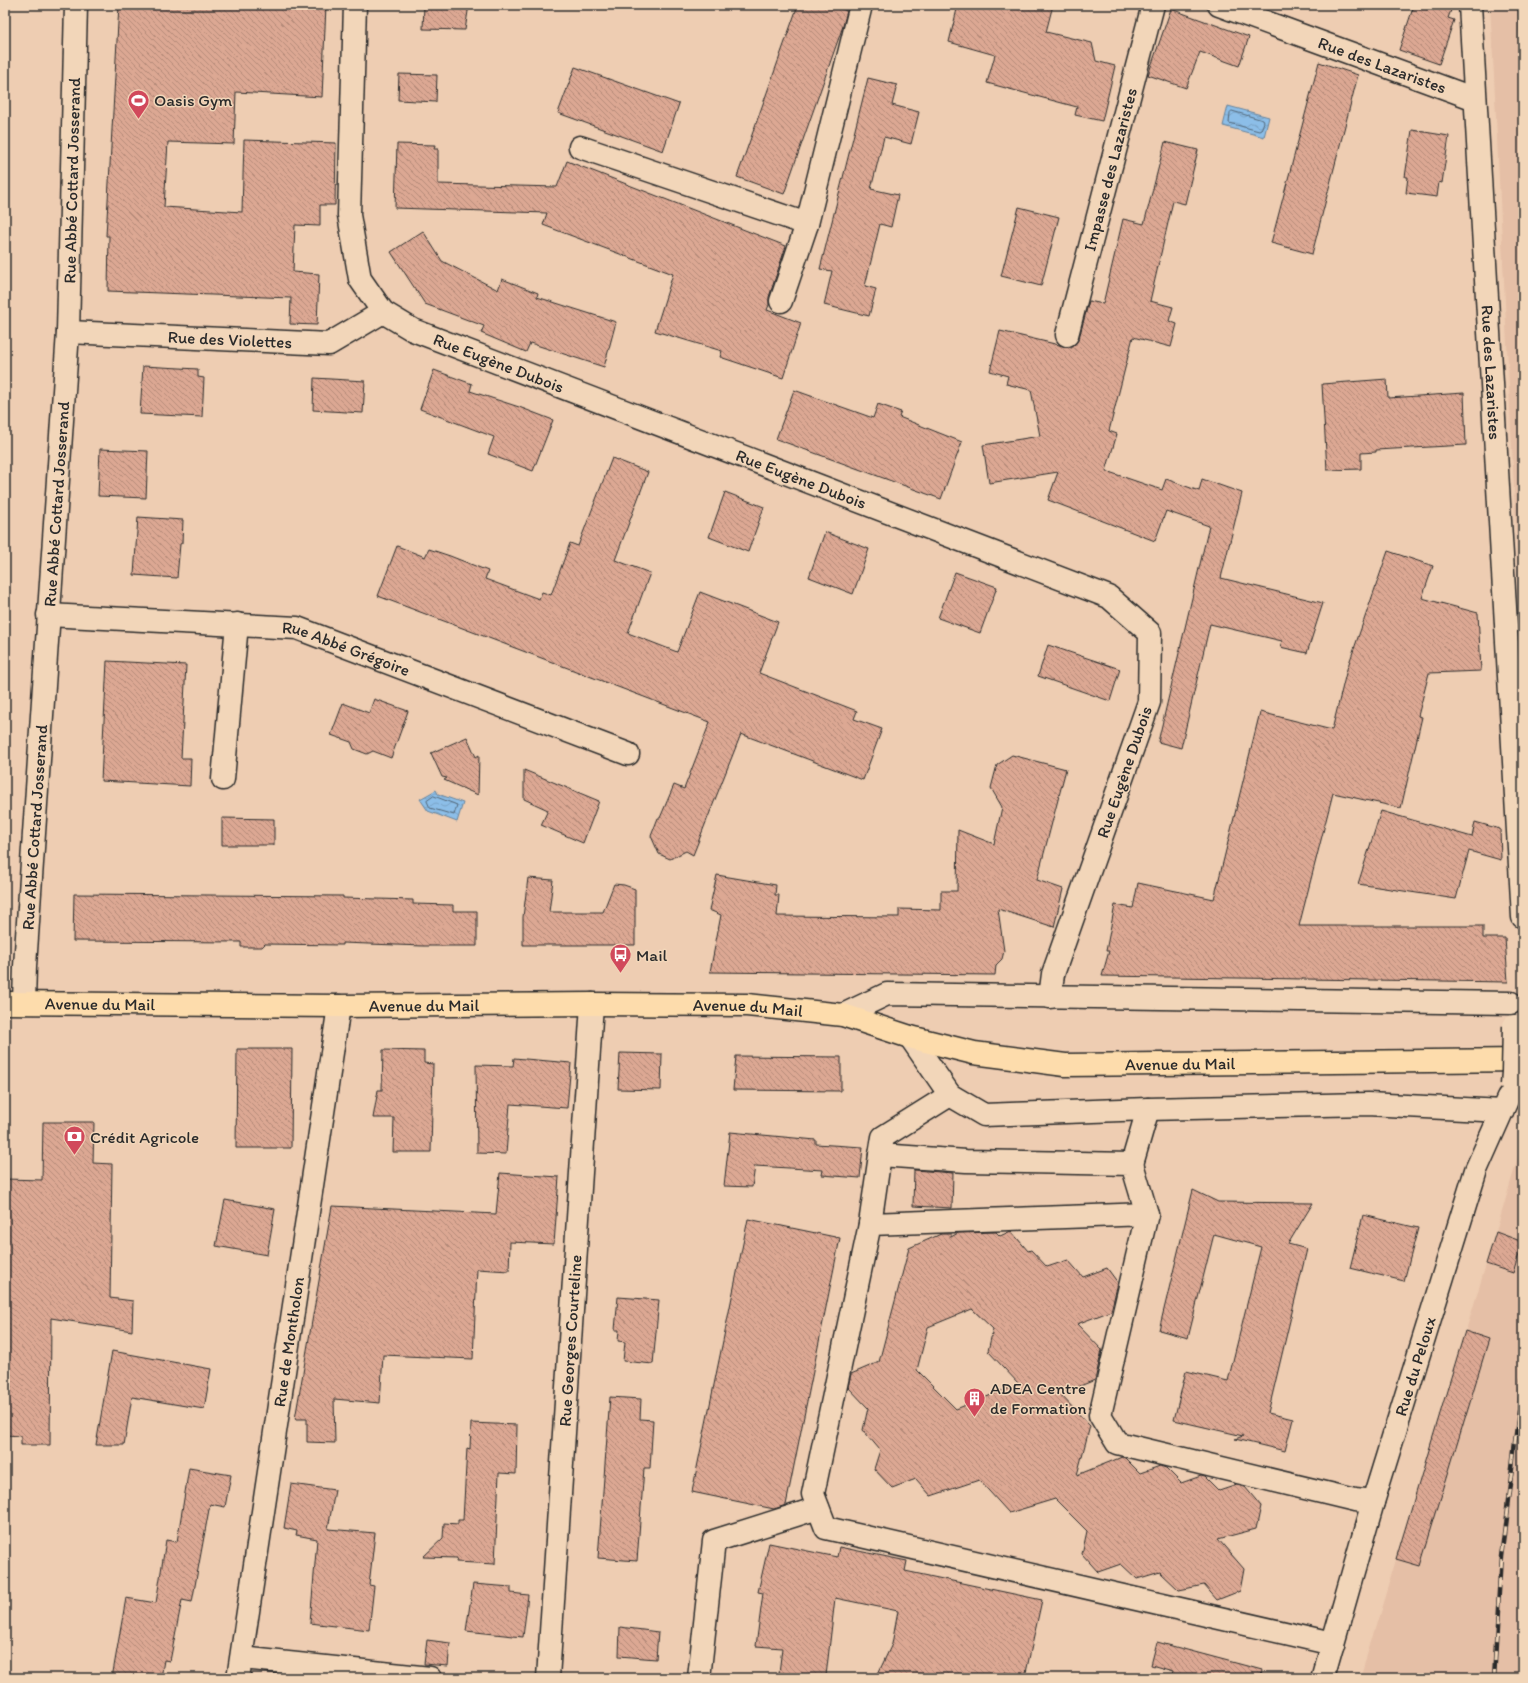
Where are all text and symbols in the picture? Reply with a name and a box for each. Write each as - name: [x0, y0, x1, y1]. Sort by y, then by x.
- street label: Rue des Lazaristes: [1315, 32, 1449, 98]
- street label: Rue Abbé Cottard Josserand: [59, 77, 84, 284]
- street label: Impasse des Lazaristes: [1079, 86, 1141, 253]
- sports icon: Oasis Gym: [125, 87, 151, 120]
- place label: Oasis Gym: [154, 90, 232, 110]
- street label: Rue des Lazaristes: [1477, 304, 1505, 440]
- street label: Rue des Violettes: [167, 327, 292, 352]
- street label: Rue Eugène Dubois: [431, 329, 567, 397]
- street label: Rue Abbé Cottard Josserand: [39, 400, 73, 608]
- street label: Rue Eugène Dubois: [733, 445, 869, 513]
- street label: Rue Abbé Grégoire: [282, 617, 413, 680]
- street label: Rue Eugène Dubois: [1092, 703, 1156, 841]
- street label: Rue Abbé Cottard Josserand: [17, 723, 51, 931]
- bus stop icon: Mail: [608, 942, 634, 975]
- place label: Mail: [636, 945, 668, 965]
- street label: Avenue du Mail: [45, 993, 155, 1014]
- street label: Avenue du Mail: [369, 995, 479, 1016]
- street label: Avenue du Mail: [693, 995, 804, 1021]
- street label: Avenue du Mail: [1125, 1053, 1236, 1074]
- bank icon: Crédit Agricole: [62, 1124, 88, 1157]
- place label: Crédit Agricole: [90, 1127, 199, 1147]
- street label: Rue Georges Courteline: [554, 1254, 586, 1427]
- street label: Rue de Montholon: [269, 1275, 308, 1408]
- street label: Rue du Peloux: [1390, 1314, 1440, 1418]
- place label: ADEA Centre de Formation: [990, 1378, 1087, 1418]
- building icon: ADEA Centre de Formation: [961, 1385, 987, 1418]

